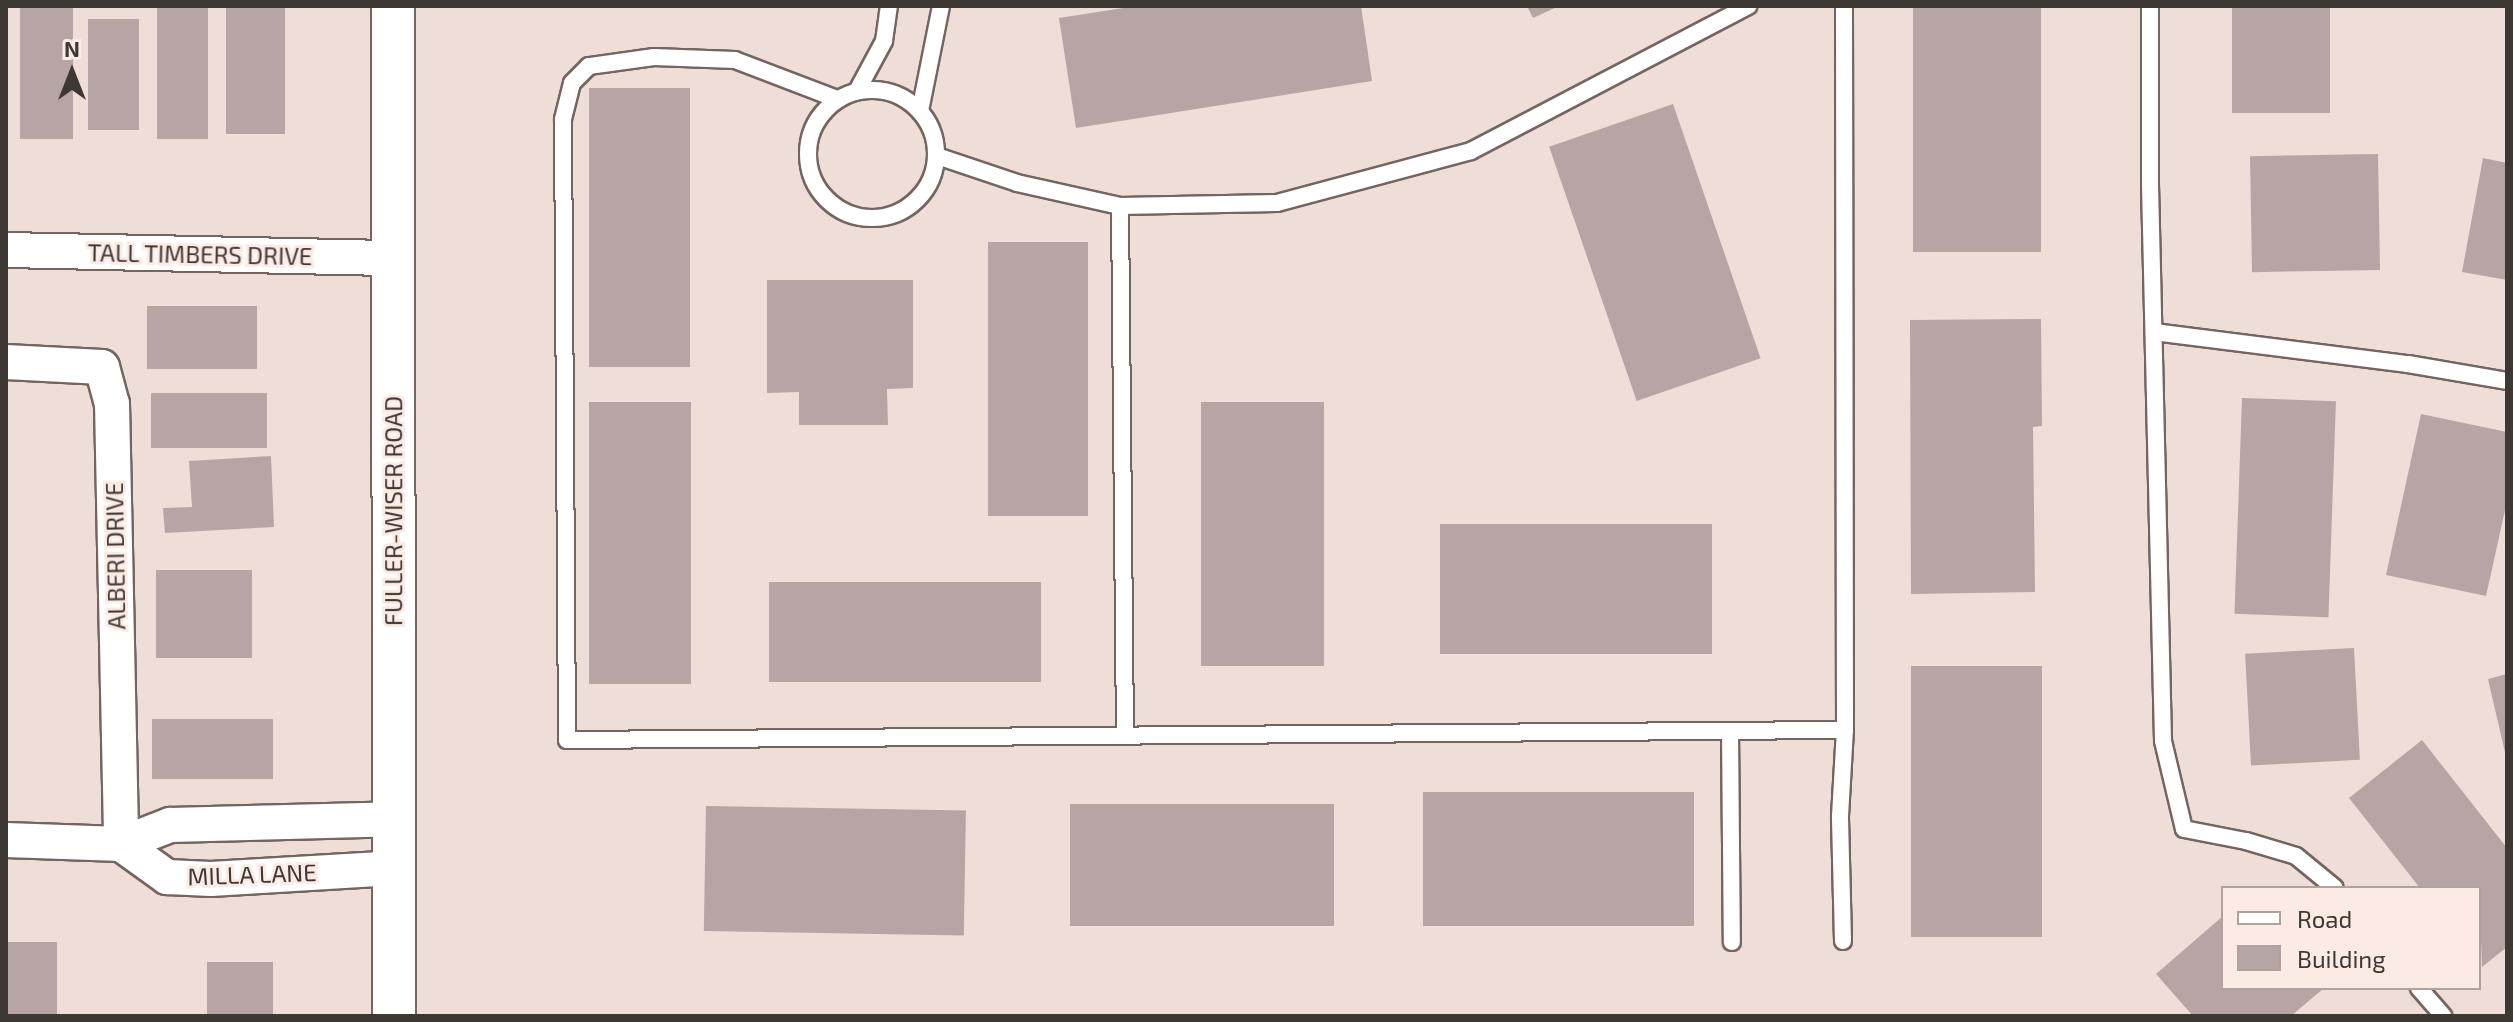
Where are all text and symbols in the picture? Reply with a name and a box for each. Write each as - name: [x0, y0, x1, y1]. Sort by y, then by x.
- north arrow: [32, 32, 112, 112]
- text: N: [64, 35, 80, 61]
- street label: TALL TIMBERS DRIVE: [87, 238, 313, 270]
- street label: FULLER-WISER ROAD: [379, 396, 407, 626]
- street label: ALBERI DRIVE: [99, 482, 131, 630]
- street label: MILLA LANE: [187, 857, 317, 891]
- legend: [2221, 886, 2481, 990]
- text: Road: [2297, 904, 2352, 933]
- text: Building: [2297, 944, 2386, 973]

